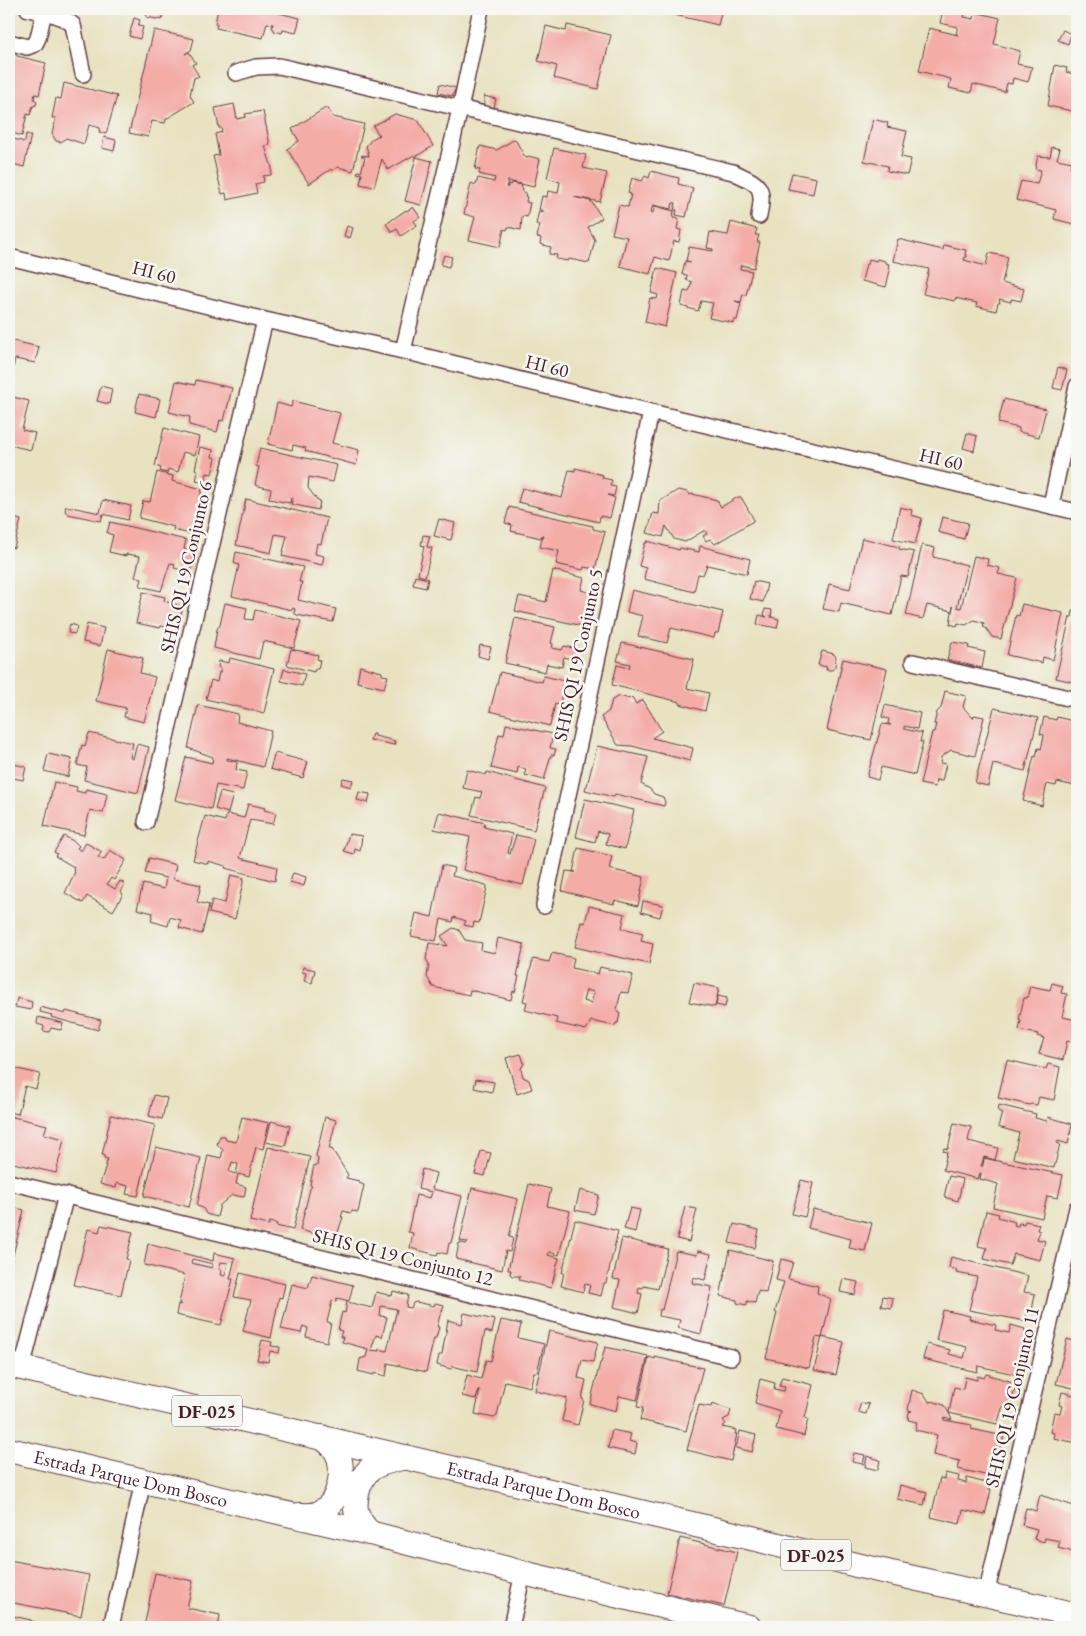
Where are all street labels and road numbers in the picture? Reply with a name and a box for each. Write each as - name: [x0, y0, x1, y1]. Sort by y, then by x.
- street label: HI 60: [130, 255, 178, 289]
- street label: HI 60: [523, 349, 571, 383]
- street label: HI 60: [917, 442, 965, 476]
- street label: SHIS QI 19 Conjunto 6: [154, 479, 218, 655]
- street label: SHIS QI 19 Conjunto 5: [548, 566, 608, 744]
- street label: SHIS QI 19 Conjunto 12: [310, 1223, 496, 1291]
- street label: SHIS QI 19 Conjunto 11: [979, 1304, 1045, 1490]
- road number: DF-025: [172, 1395, 242, 1426]
- street label: Estrada Parque Dom Bosco: [31, 1444, 230, 1512]
- street label: Estrada Parque Dom Bosco: [444, 1455, 643, 1524]
- road number: DF-025: [781, 1540, 851, 1570]

